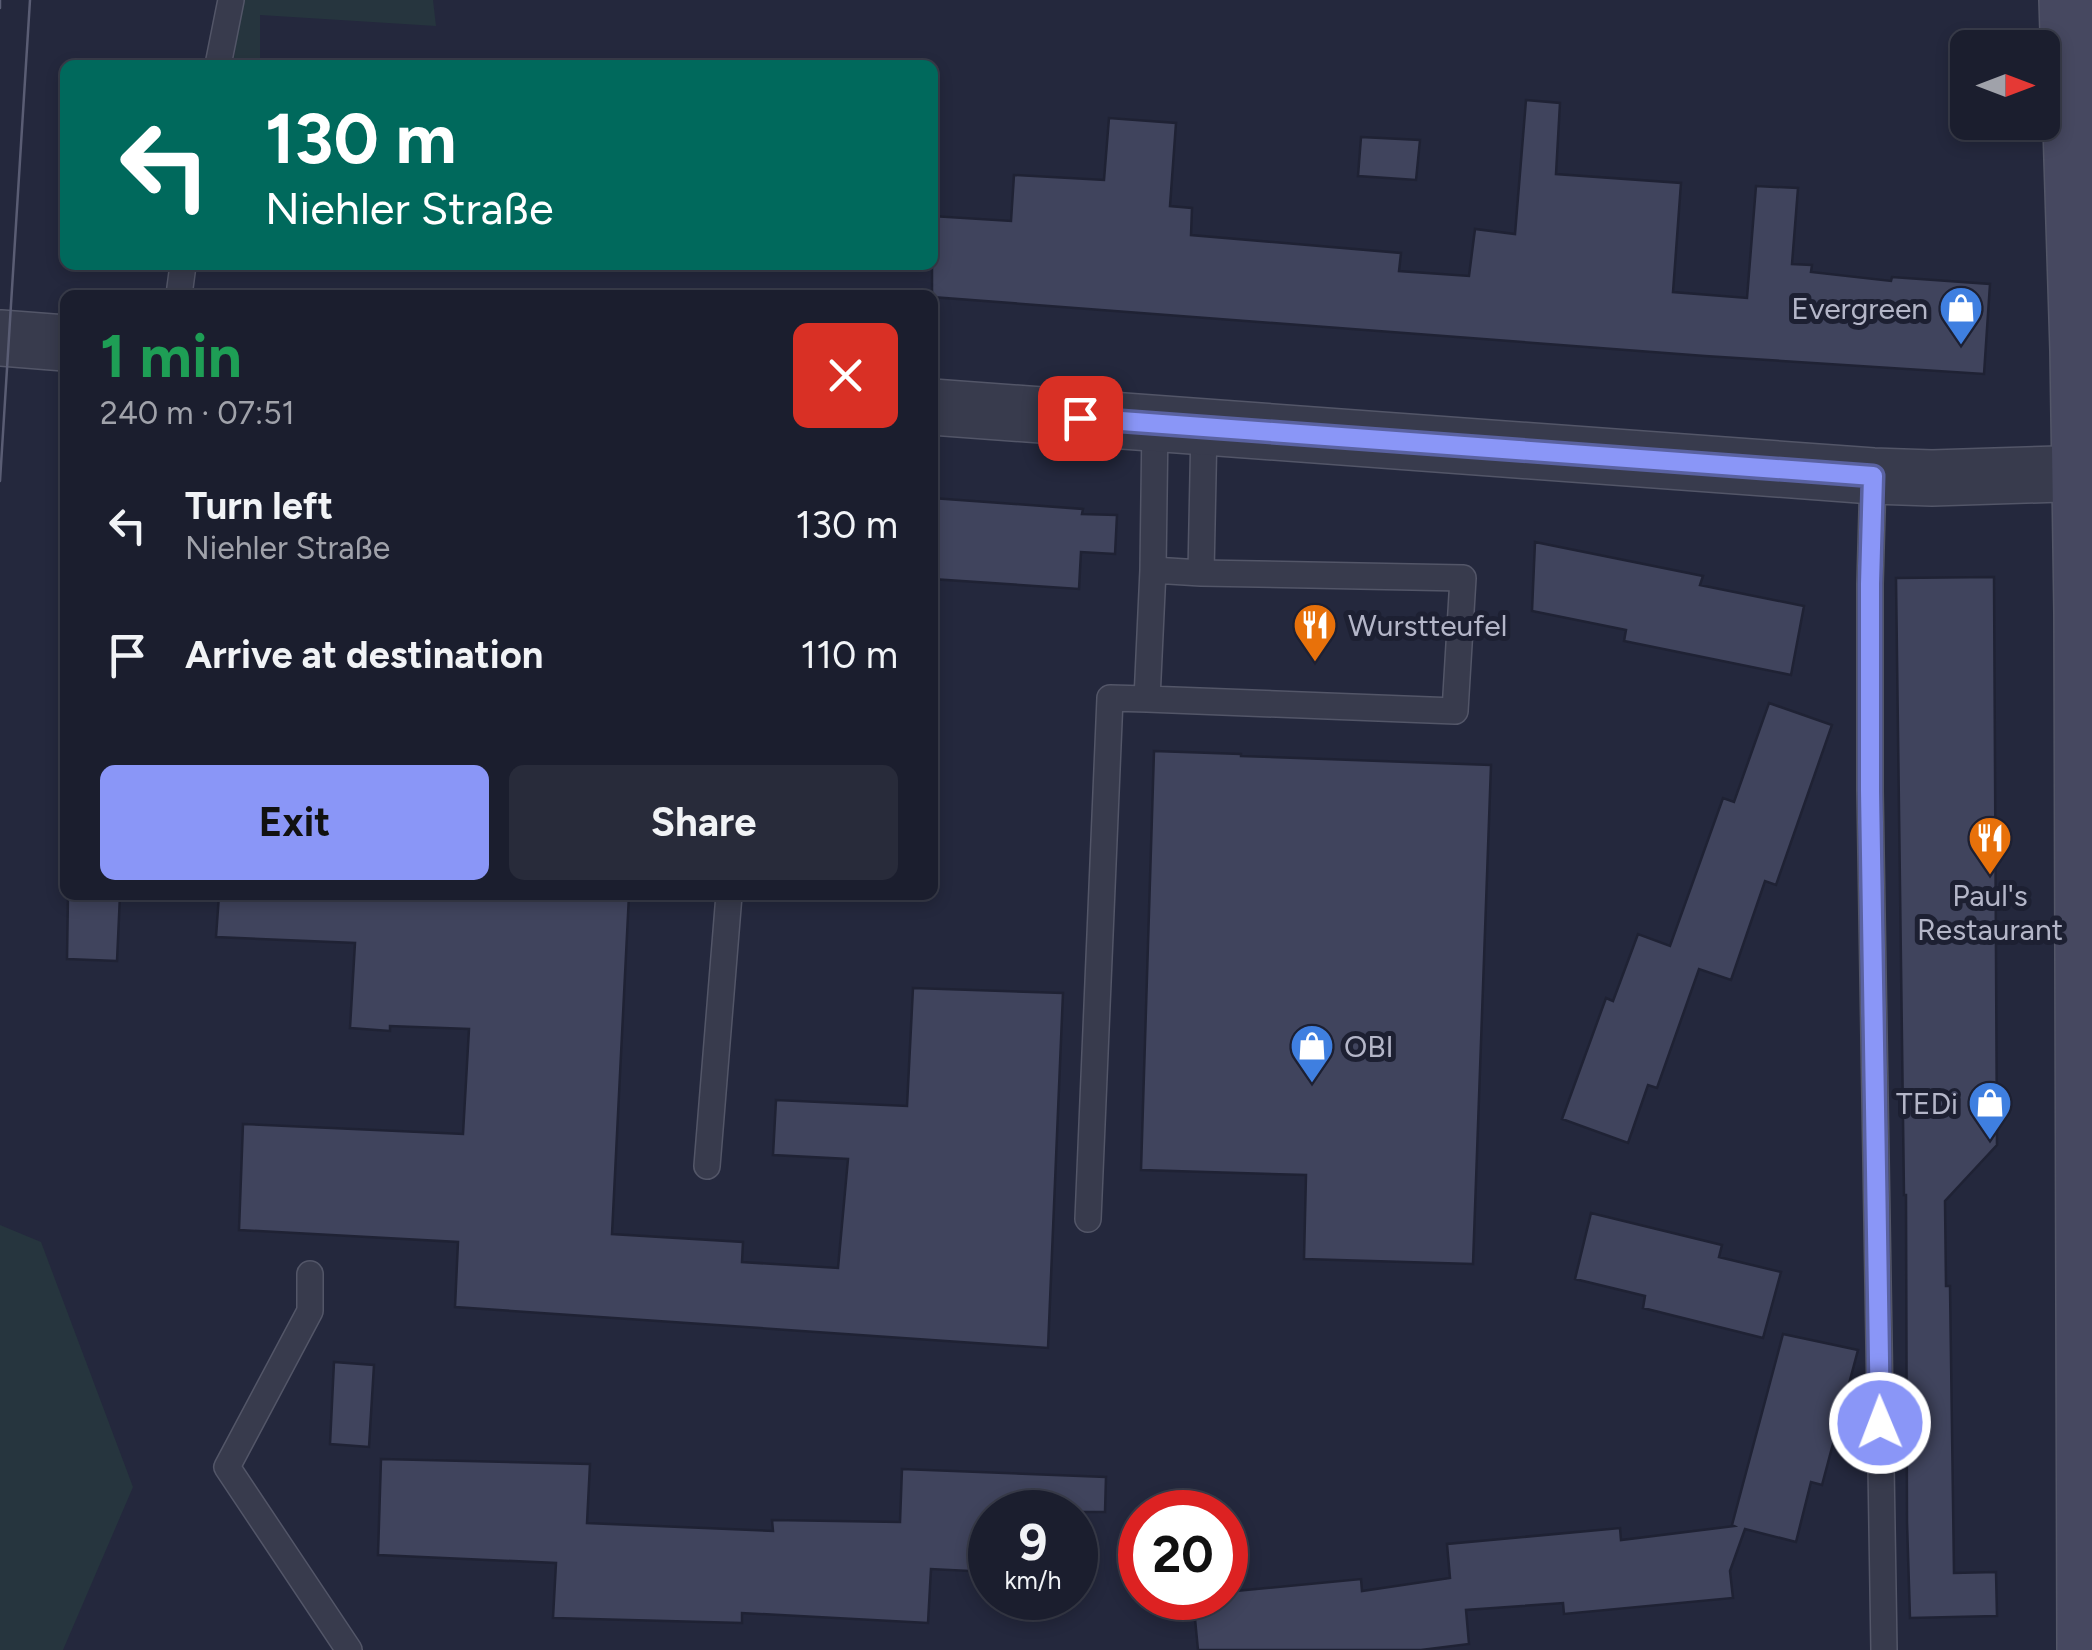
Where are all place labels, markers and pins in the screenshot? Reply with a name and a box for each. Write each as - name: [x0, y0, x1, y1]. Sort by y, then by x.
- shop icon: Evergreen: [1938, 285, 1984, 346]
- place label: Evergreen: [1791, 290, 1928, 327]
- pin: [1038, 376, 1123, 461]
- restaurant icon: Wurstteufel: [1292, 602, 1338, 663]
- place label: Wurstteufel: [1348, 607, 1507, 644]
- restaurant icon: Paul's Restaurant: [1967, 815, 2013, 876]
- place label: Paul's Restaurant: [1917, 877, 2063, 948]
- shop icon: OBI: [1289, 1023, 1335, 1084]
- place label: OBI: [1344, 1028, 1394, 1065]
- shop icon: TEDi: [1967, 1080, 2013, 1141]
- place label: TEDi: [1896, 1085, 1958, 1122]

